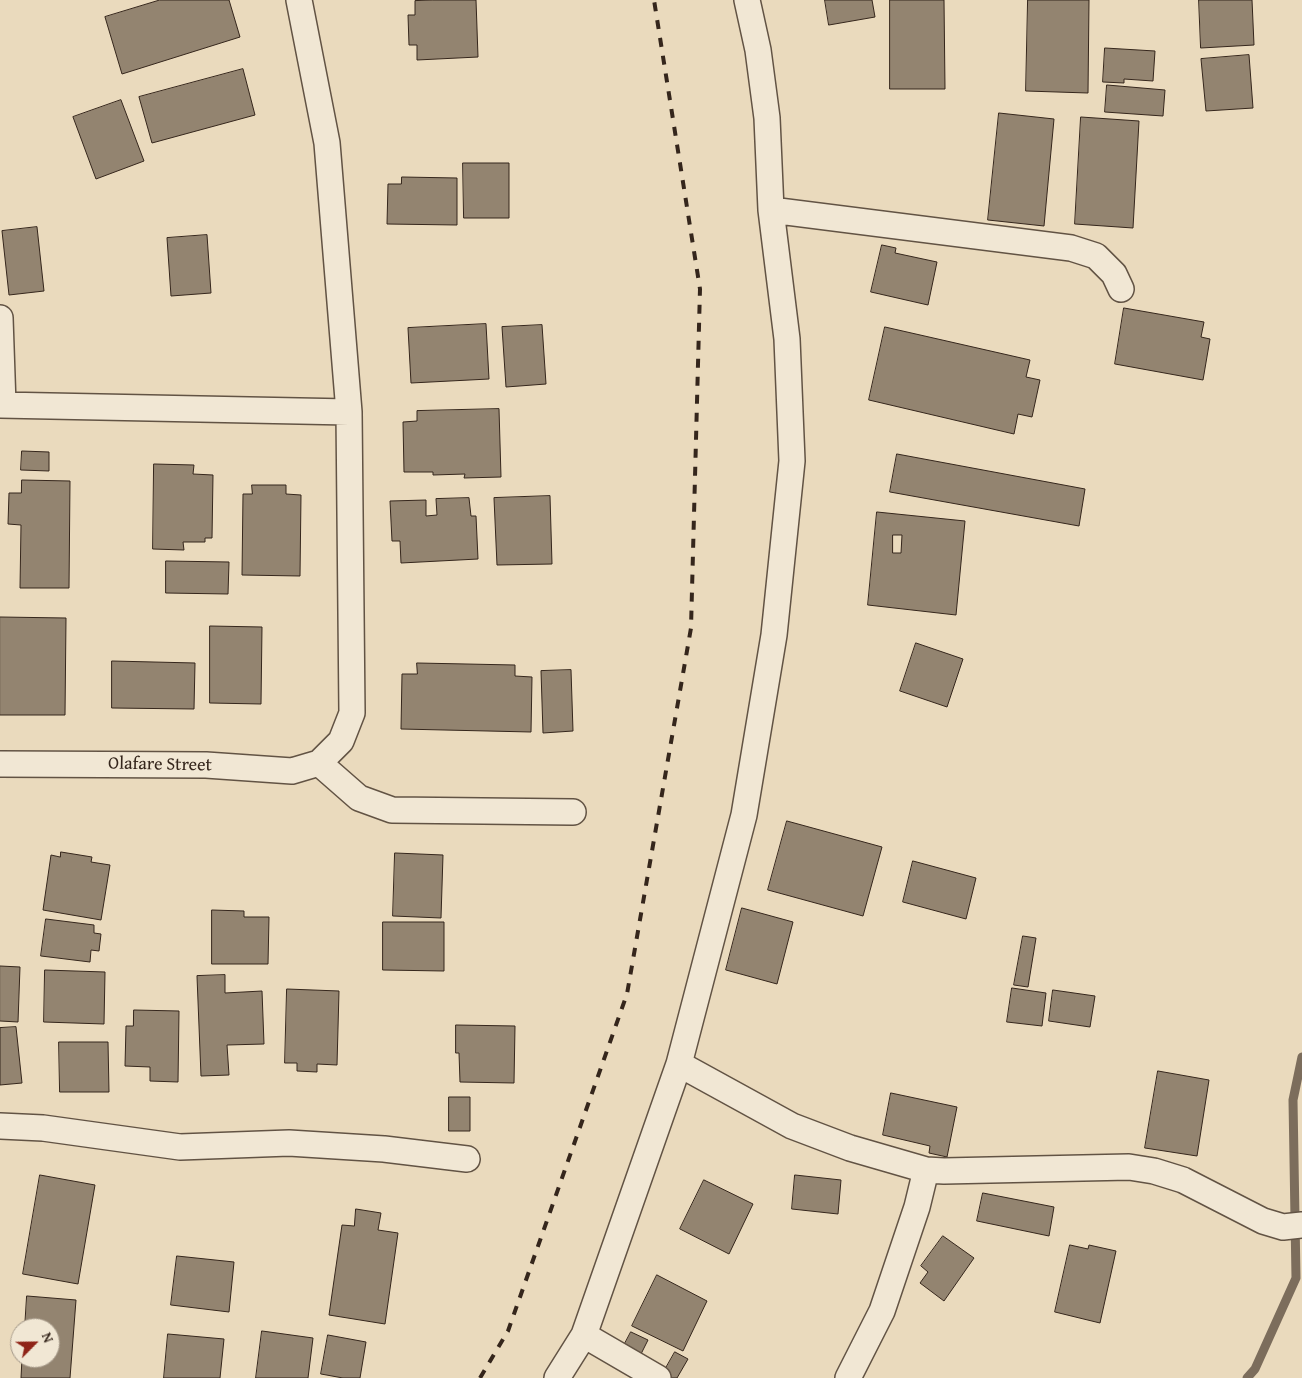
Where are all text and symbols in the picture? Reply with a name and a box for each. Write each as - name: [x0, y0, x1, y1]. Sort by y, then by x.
- street label: Olafare Street: [108, 753, 212, 777]
- north arrow: [10, 1318, 60, 1368]
- text: N: [37, 1329, 59, 1346]

